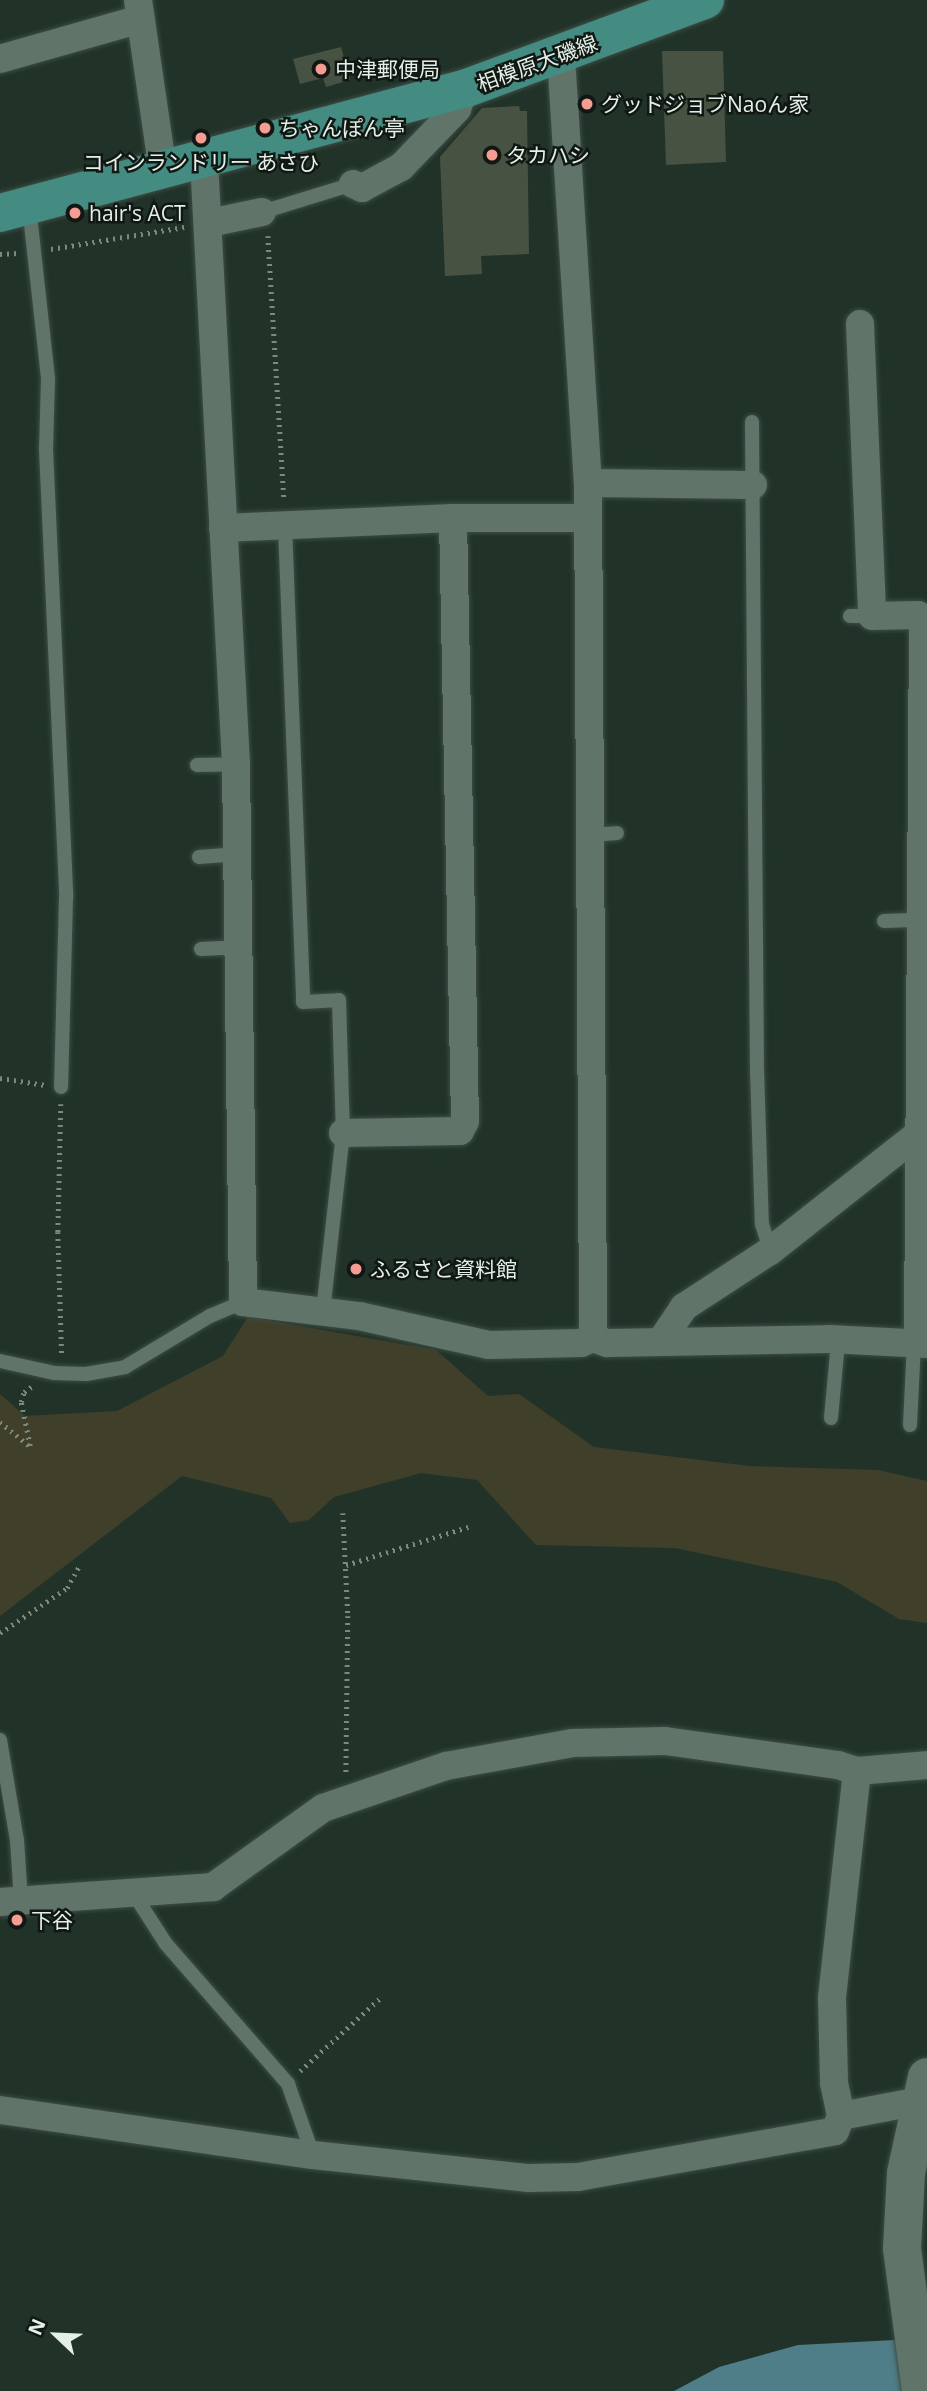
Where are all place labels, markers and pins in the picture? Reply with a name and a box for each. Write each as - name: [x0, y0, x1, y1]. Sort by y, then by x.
- place label: 中津郵便局: [335, 56, 440, 82]
- marker: 中津郵便局: [313, 61, 329, 77]
- place label: グッドジョブNaoん家: [601, 91, 809, 117]
- marker: グッドジョブNaoん家: [579, 96, 595, 112]
- place label: ちゃんぽん亭: [279, 115, 405, 141]
- marker: ちゃんぽん亭: [257, 120, 273, 136]
- marker: コインランドリー あさひ: [193, 130, 209, 146]
- place label: タカハシ: [506, 142, 590, 168]
- marker: タカハシ: [484, 147, 500, 163]
- place label: コインランドリー あさひ: [83, 149, 319, 175]
- place label: hair's ACT: [89, 200, 186, 226]
- marker: hair's ACT: [67, 205, 83, 221]
- place label: ふるさと資料館: [370, 1256, 517, 1282]
- marker: ふるさと資料館: [348, 1261, 364, 1277]
- place label: 下谷: [31, 1907, 73, 1933]
- marker: 下谷: [9, 1912, 25, 1928]

